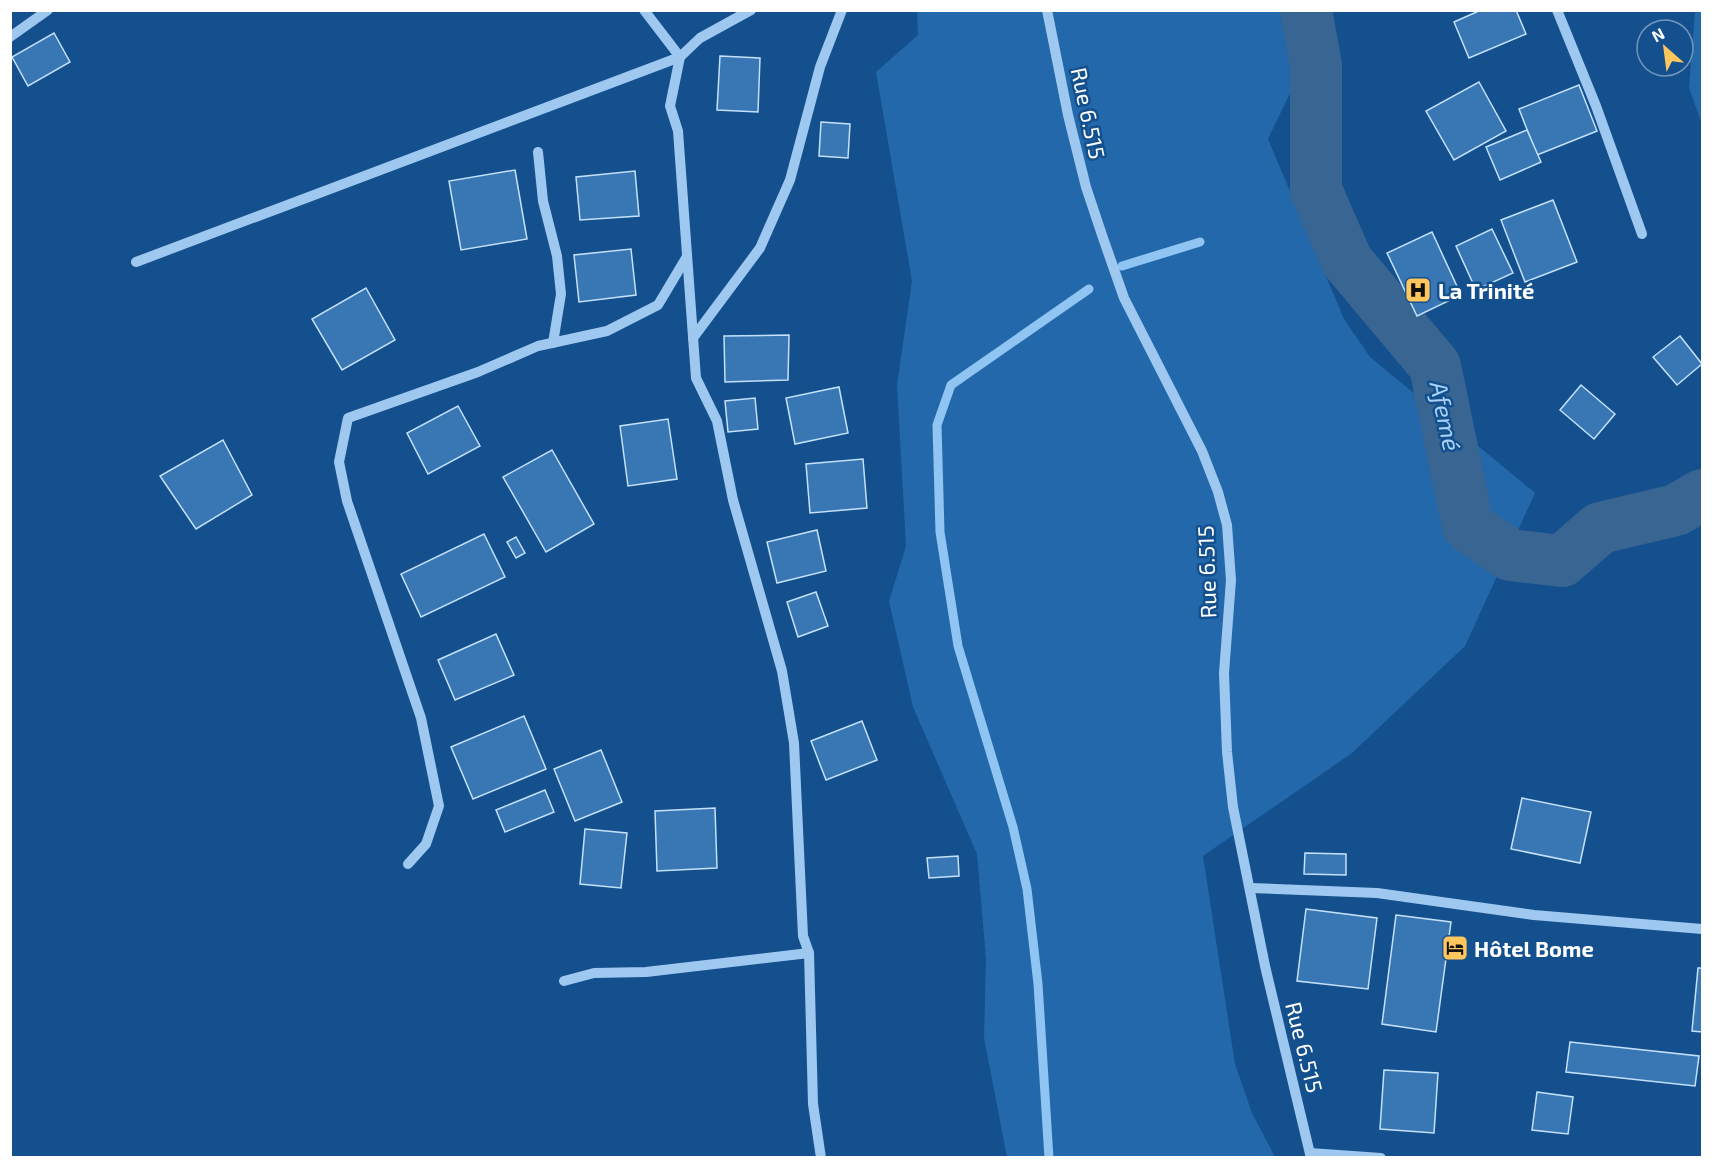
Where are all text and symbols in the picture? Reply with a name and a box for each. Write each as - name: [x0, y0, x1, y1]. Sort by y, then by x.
- north arrow: [1635, 18, 1695, 78]
- text: N: [1648, 23, 1667, 45]
- street label: Rue 6.515: [1067, 65, 1111, 161]
- hospital icon: La Trinité: [1403, 275, 1433, 305]
- place label: La Trinité: [1438, 277, 1534, 303]
- water label: Afemé: [1424, 378, 1468, 454]
- street label: Rue 6.515: [1191, 525, 1221, 619]
- hotel icon: Hôtel Bome: [1440, 933, 1470, 963]
- place label: Hôtel Bome: [1474, 935, 1594, 961]
- street label: Rue 6.515: [1281, 999, 1329, 1095]

